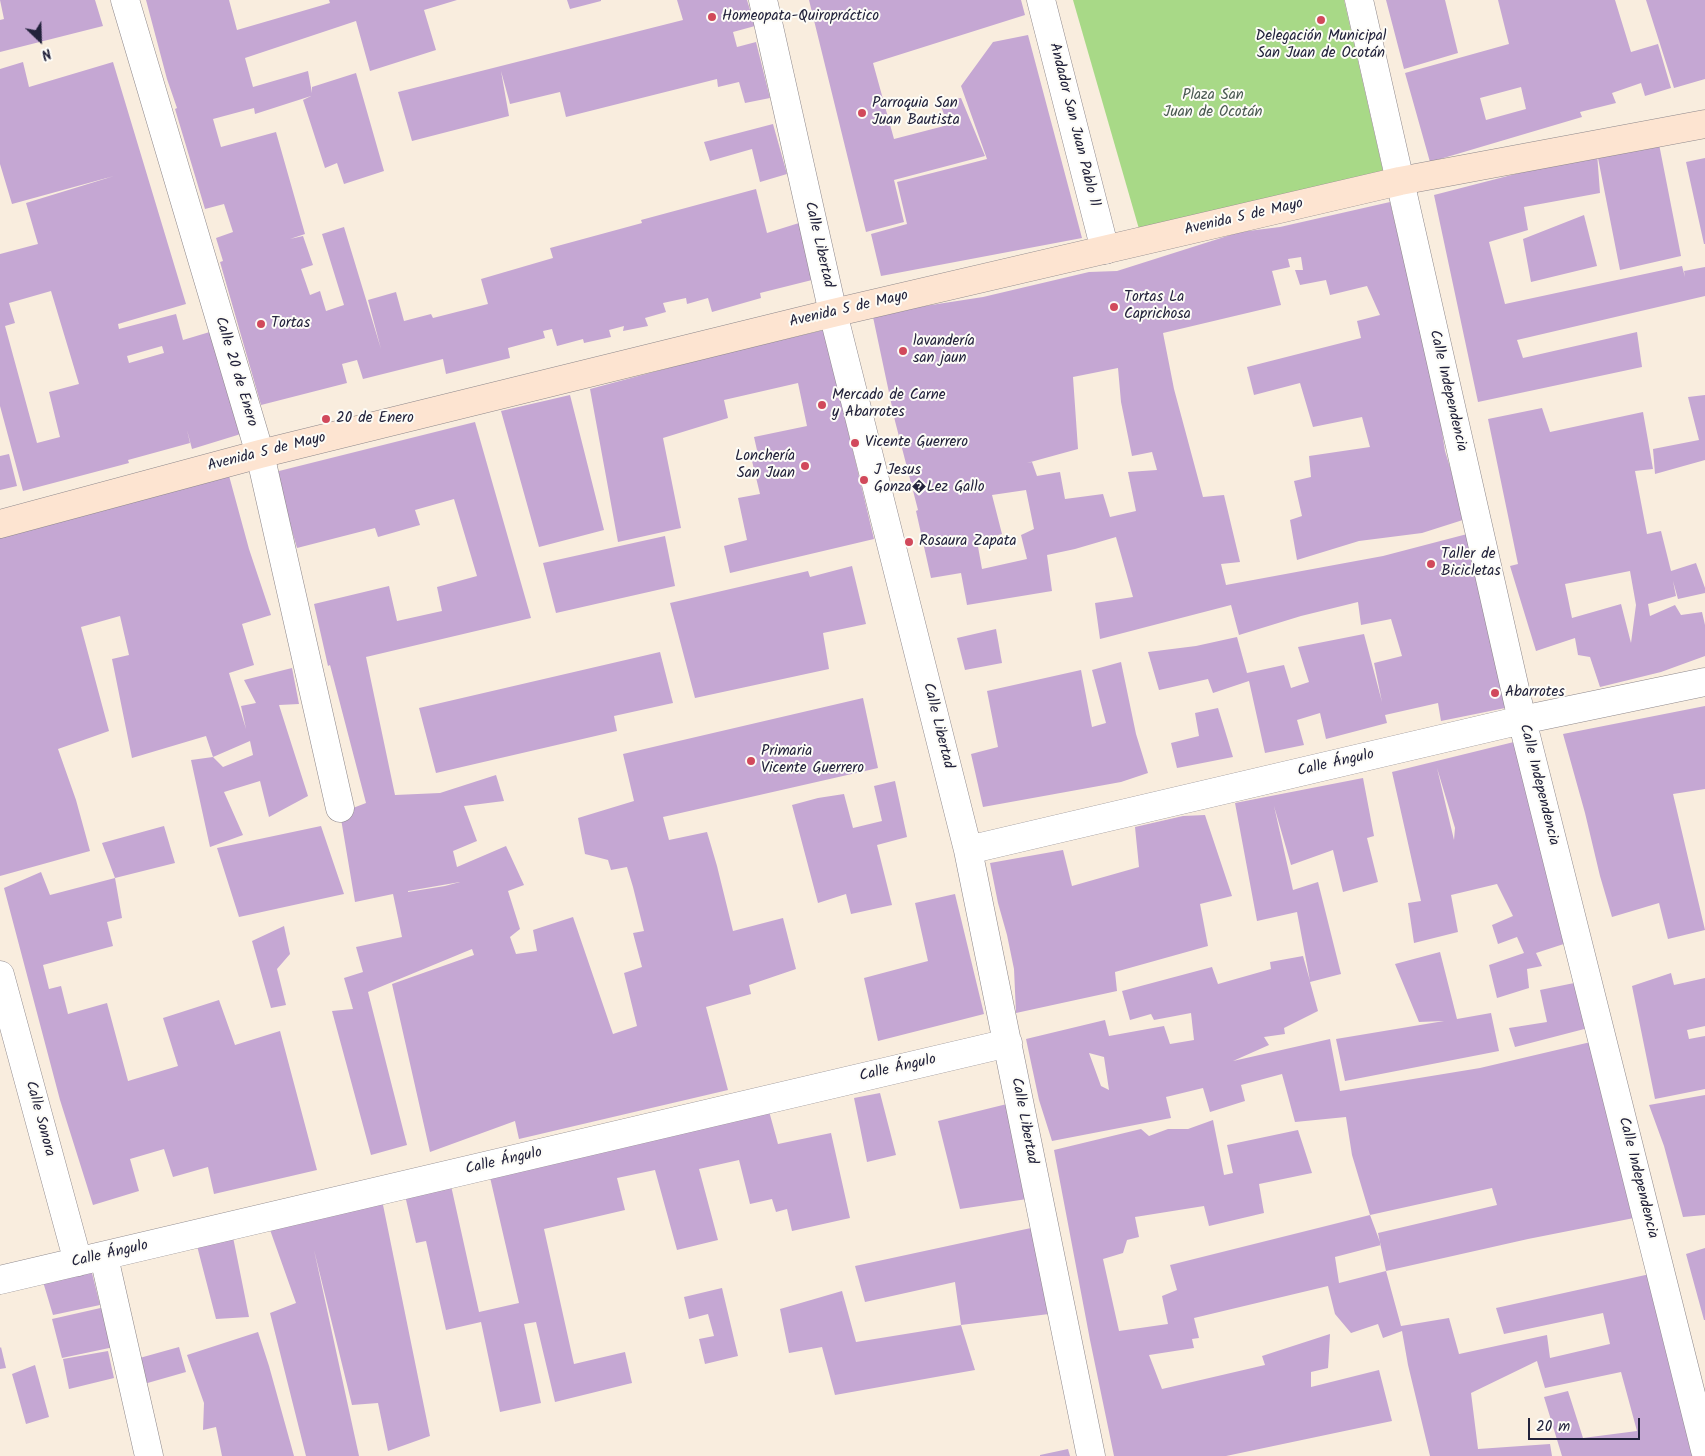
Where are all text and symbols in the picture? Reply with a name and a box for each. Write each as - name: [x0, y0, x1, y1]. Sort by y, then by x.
- place label: Homeopata-Quiropráctico: [722, 8, 879, 26]
- marker: Homeopata-Quiropráctico: [706, 11, 718, 23]
- marker: Delegación Municipal San Juan de Ocotán: [1315, 14, 1327, 26]
- north arrow: [15, 15, 65, 65]
- place label: Delegación Municipal San Juan de Ocotán: [1256, 28, 1386, 63]
- street label: Andador San Juan Pablo ll: [1044, 41, 1102, 209]
- text: N: [38, 42, 55, 66]
- park label: Plaza San Juan de Ocotán: [1163, 87, 1263, 122]
- place label: Parroquia San Juan Bautista: [872, 95, 960, 130]
- marker: Parroquia San Juan Bautista: [856, 107, 868, 119]
- street label: Avenida 5 de Mayo: [1183, 196, 1305, 240]
- street label: Calle Libertad: [799, 200, 837, 290]
- street label: Avenida 5 de Mayo: [788, 288, 910, 332]
- place label: Tortas La Caprichosa: [1124, 289, 1191, 324]
- marker: Tortas La Caprichosa: [1108, 301, 1120, 313]
- street label: Calle 20 de Enero: [210, 315, 260, 429]
- place label: Tortas: [271, 315, 310, 333]
- marker: Tortas: [255, 318, 267, 330]
- street label: Calle Independencia: [1424, 328, 1470, 454]
- place label: lavandería san jaun: [913, 333, 975, 368]
- marker: lavandería san jaun: [897, 345, 909, 357]
- place label: Mercado de Carne y Abarrotes: [832, 387, 946, 422]
- marker: Mercado de Carne y Abarrotes: [816, 399, 828, 411]
- place label: 20 de Enero: [336, 410, 414, 428]
- marker: 20 de Enero: [320, 413, 332, 425]
- street label: Avenida 5 de Mayo: [206, 430, 328, 476]
- place label: Vicente Guerrero: [865, 434, 968, 452]
- marker: Vicente Guerrero: [849, 437, 861, 449]
- place label: Lonchería San Juan: [735, 448, 795, 483]
- marker: Lonchería San Juan: [799, 460, 811, 472]
- place label: J Jesus Gonza�Lez Gallo: [874, 462, 984, 497]
- marker: J Jesus Gonza�Lez Gallo: [858, 474, 870, 486]
- place label: Rosaura Zapata: [919, 533, 1017, 551]
- marker: Rosaura Zapata: [903, 536, 915, 548]
- place label: Taller de Bicicletas: [1441, 546, 1501, 581]
- marker: Taller de Bicicletas: [1425, 558, 1437, 570]
- street label: Calle Libertad: [918, 681, 956, 771]
- place label: Abarrotes: [1505, 684, 1565, 702]
- marker: Abarrotes: [1489, 687, 1501, 699]
- street label: Calle Independencia: [1514, 722, 1562, 848]
- place label: Primaria Vicente Guerrero: [761, 743, 864, 778]
- street label: Calle Ángulo: [1296, 746, 1376, 782]
- marker: Primaria Vicente Guerrero: [745, 755, 757, 767]
- street label: Calle Ángulo: [858, 1051, 938, 1087]
- street label: Calle Libertad: [1006, 1076, 1040, 1166]
- street label: Calle Sonora: [20, 1079, 58, 1159]
- street label: Calle Independencia: [1613, 1115, 1661, 1241]
- street label: Calle Ángulo: [464, 1144, 544, 1180]
- street label: Calle Ángulo: [70, 1237, 150, 1273]
- scale bar: [1530, 1408, 1642, 1440]
- text: 20 m: [1536, 1415, 1570, 1439]

